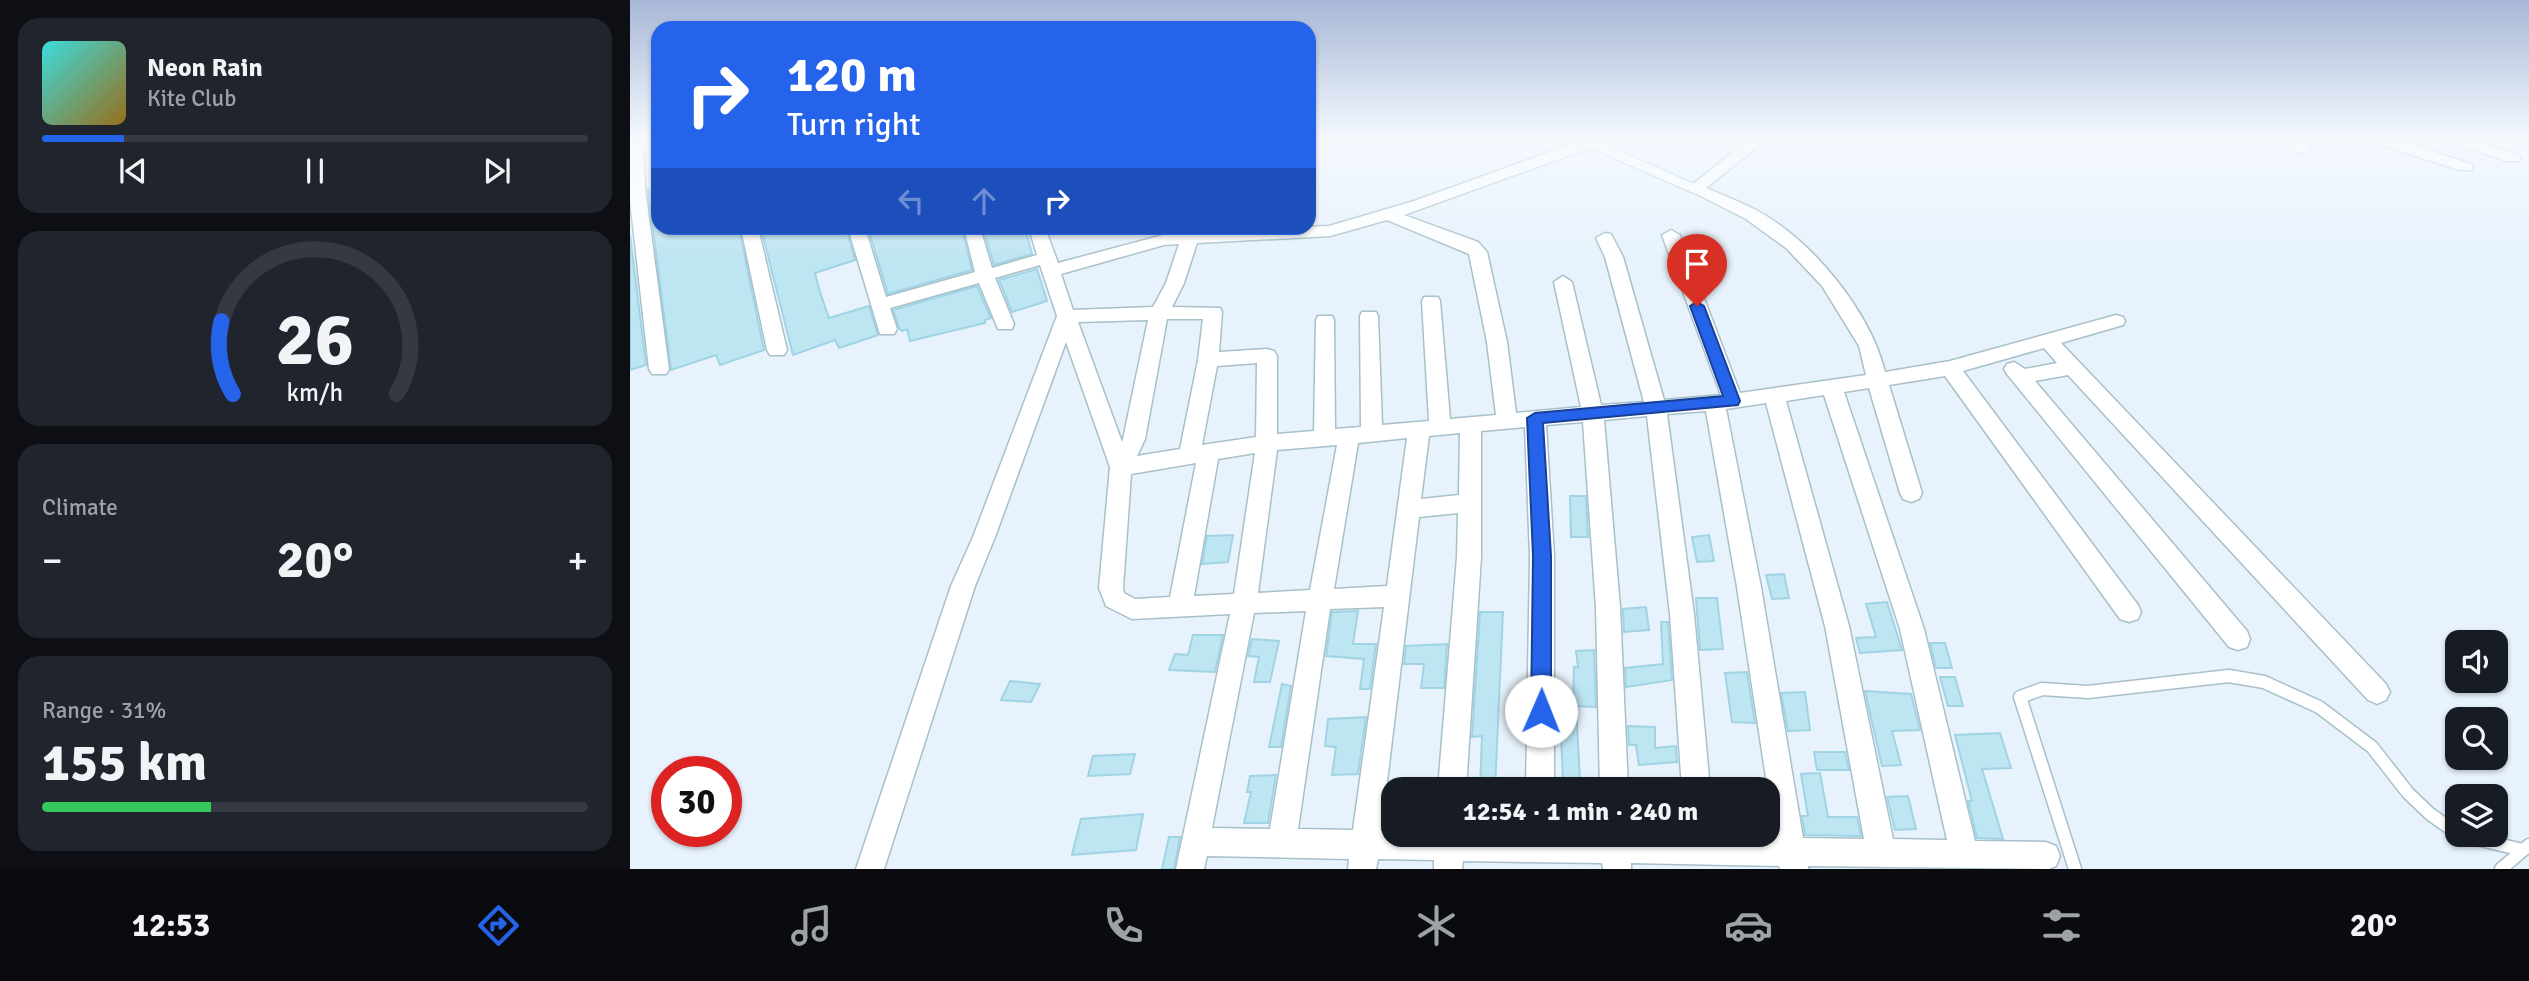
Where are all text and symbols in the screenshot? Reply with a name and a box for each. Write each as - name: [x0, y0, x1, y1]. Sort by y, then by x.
- text: 120 m: [787, 45, 917, 105]
- icon: right: [672, 49, 763, 140]
- text: Neon Rain: [147, 52, 263, 84]
- text: Kite Club: [147, 84, 236, 113]
- text: Turn right: [787, 105, 920, 144]
- icon: previous: [114, 152, 152, 190]
- icon: pause: [296, 152, 334, 190]
- icon: next: [478, 152, 516, 190]
- icon: left: [892, 182, 930, 220]
- icon: ahead: [965, 182, 1003, 220]
- icon: right: [1038, 182, 1076, 220]
- pin: [1667, 234, 1727, 306]
- icon: arrive: [1678, 245, 1716, 283]
- text: 26: [276, 297, 354, 386]
- text: km/h: [287, 377, 343, 408]
- text: Climate: [42, 493, 118, 522]
- text: 20°: [277, 528, 353, 592]
- text: −: [42, 537, 63, 584]
- text: +: [567, 537, 588, 584]
- map controls: [2445, 630, 2508, 847]
- button: sound: [2445, 630, 2508, 693]
- position arrow: [1504, 674, 1578, 748]
- text: Range · 31%: [42, 696, 166, 725]
- button: search: [2445, 707, 2508, 770]
- text: 155 km: [42, 731, 207, 795]
- speed limit sign: 30: [651, 756, 742, 847]
- button: layers: [2445, 784, 2508, 847]
- text: 12:54 · 1 min · 240 m: [1463, 796, 1698, 828]
- icon: directions: [474, 901, 523, 950]
- icon: music: [787, 901, 836, 950]
- icon: phone: [1099, 901, 1148, 950]
- icon: climate: [1412, 901, 1461, 950]
- icon: car: [1724, 901, 1773, 950]
- icon: filters: [2037, 901, 2086, 950]
- text: 12:53: [132, 906, 210, 945]
- text: 20°: [2350, 906, 2397, 945]

